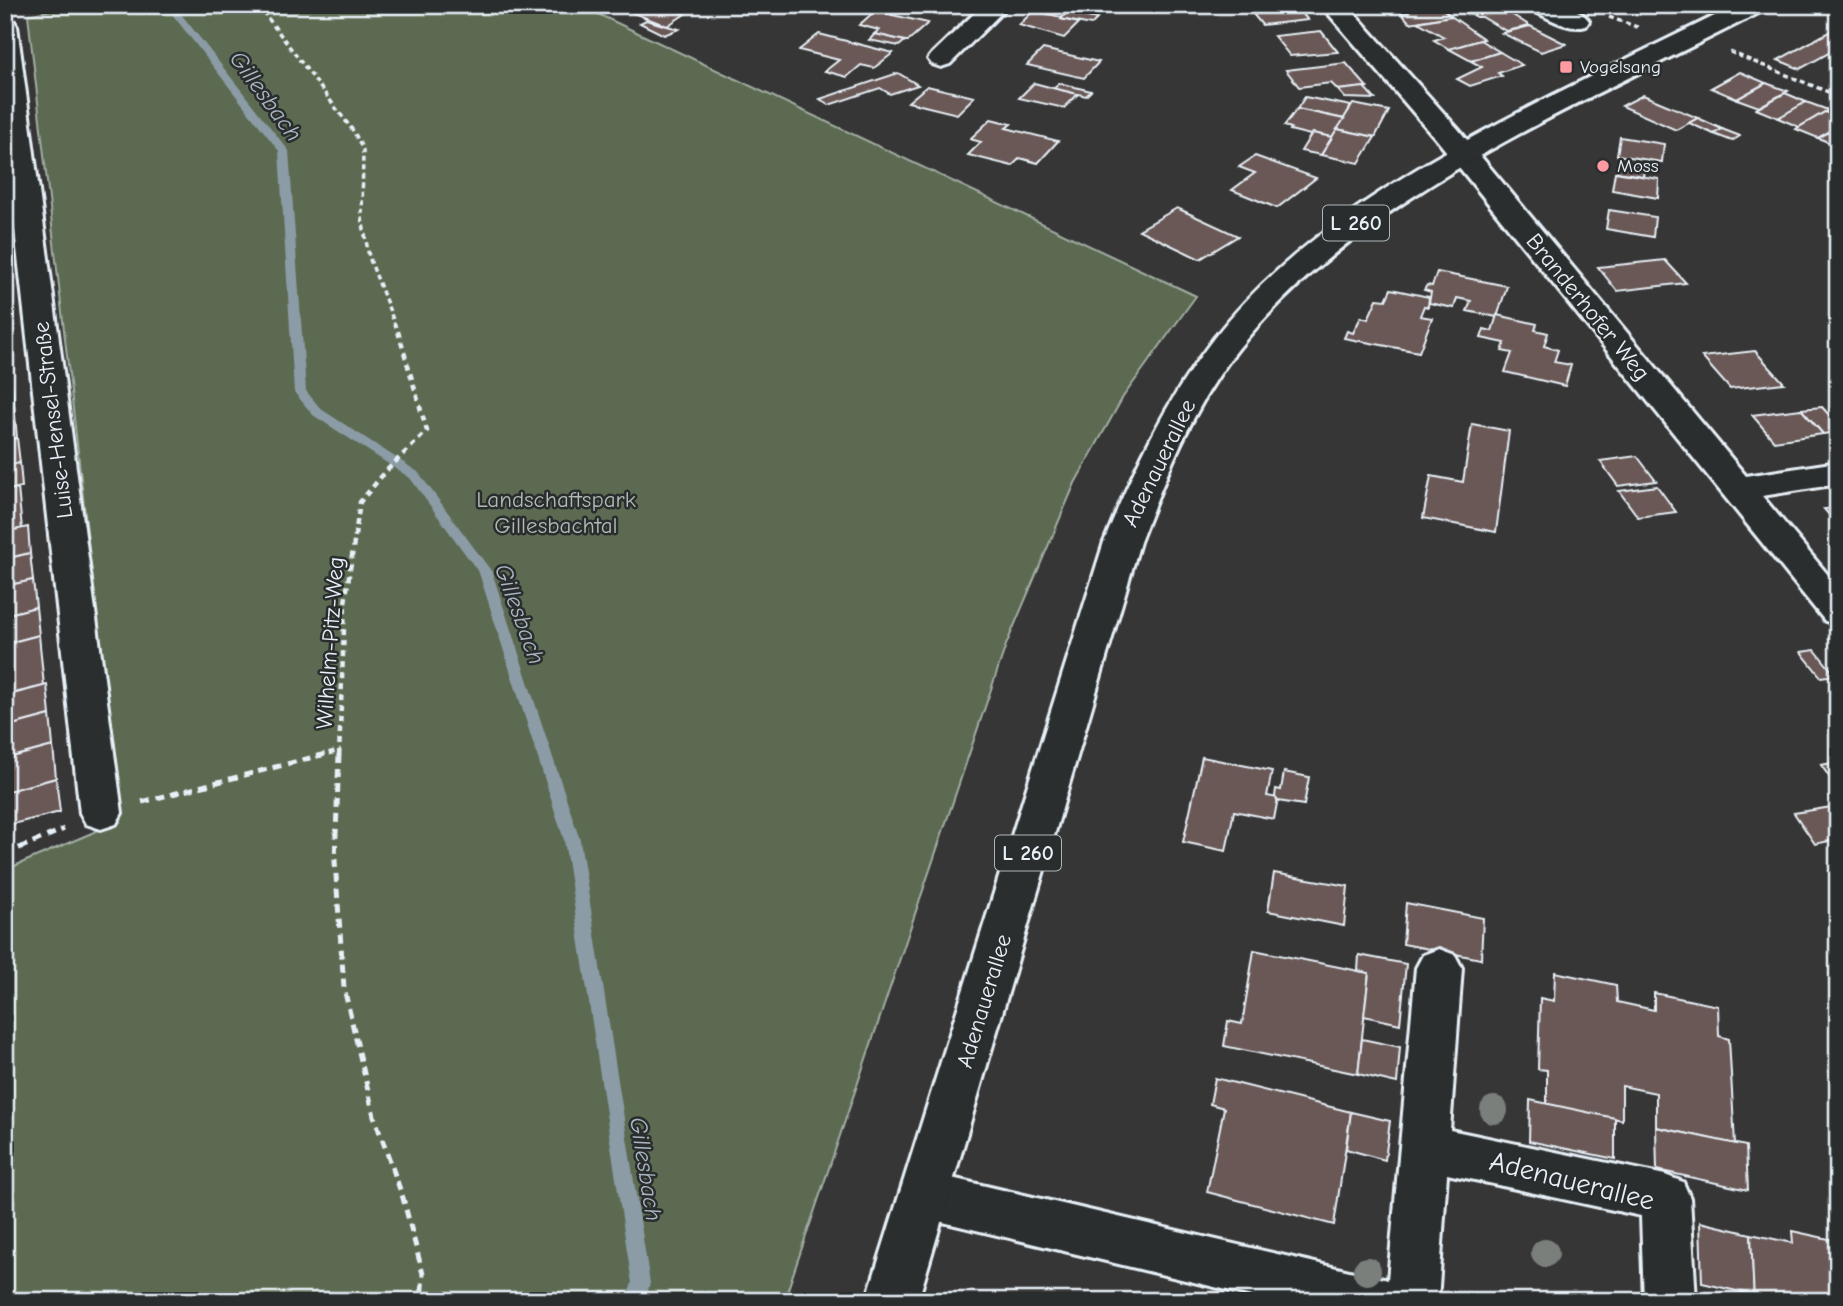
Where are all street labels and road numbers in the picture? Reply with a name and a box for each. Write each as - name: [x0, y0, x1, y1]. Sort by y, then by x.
- road number: L 260: [1323, 206, 1389, 241]
- street label: Branderhofer Weg: [1520, 228, 1656, 386]
- street label: Luise-Hensel-Straße: [28, 320, 78, 520]
- street label: Adenauerallee: [1116, 395, 1202, 531]
- street label: Wilhelm-Pitz-Weg: [311, 556, 349, 730]
- road number: L 260: [995, 836, 1061, 870]
- street label: Adenauerallee: [951, 931, 1017, 1071]
- street label: Adenauerallee: [1486, 1145, 1658, 1217]

